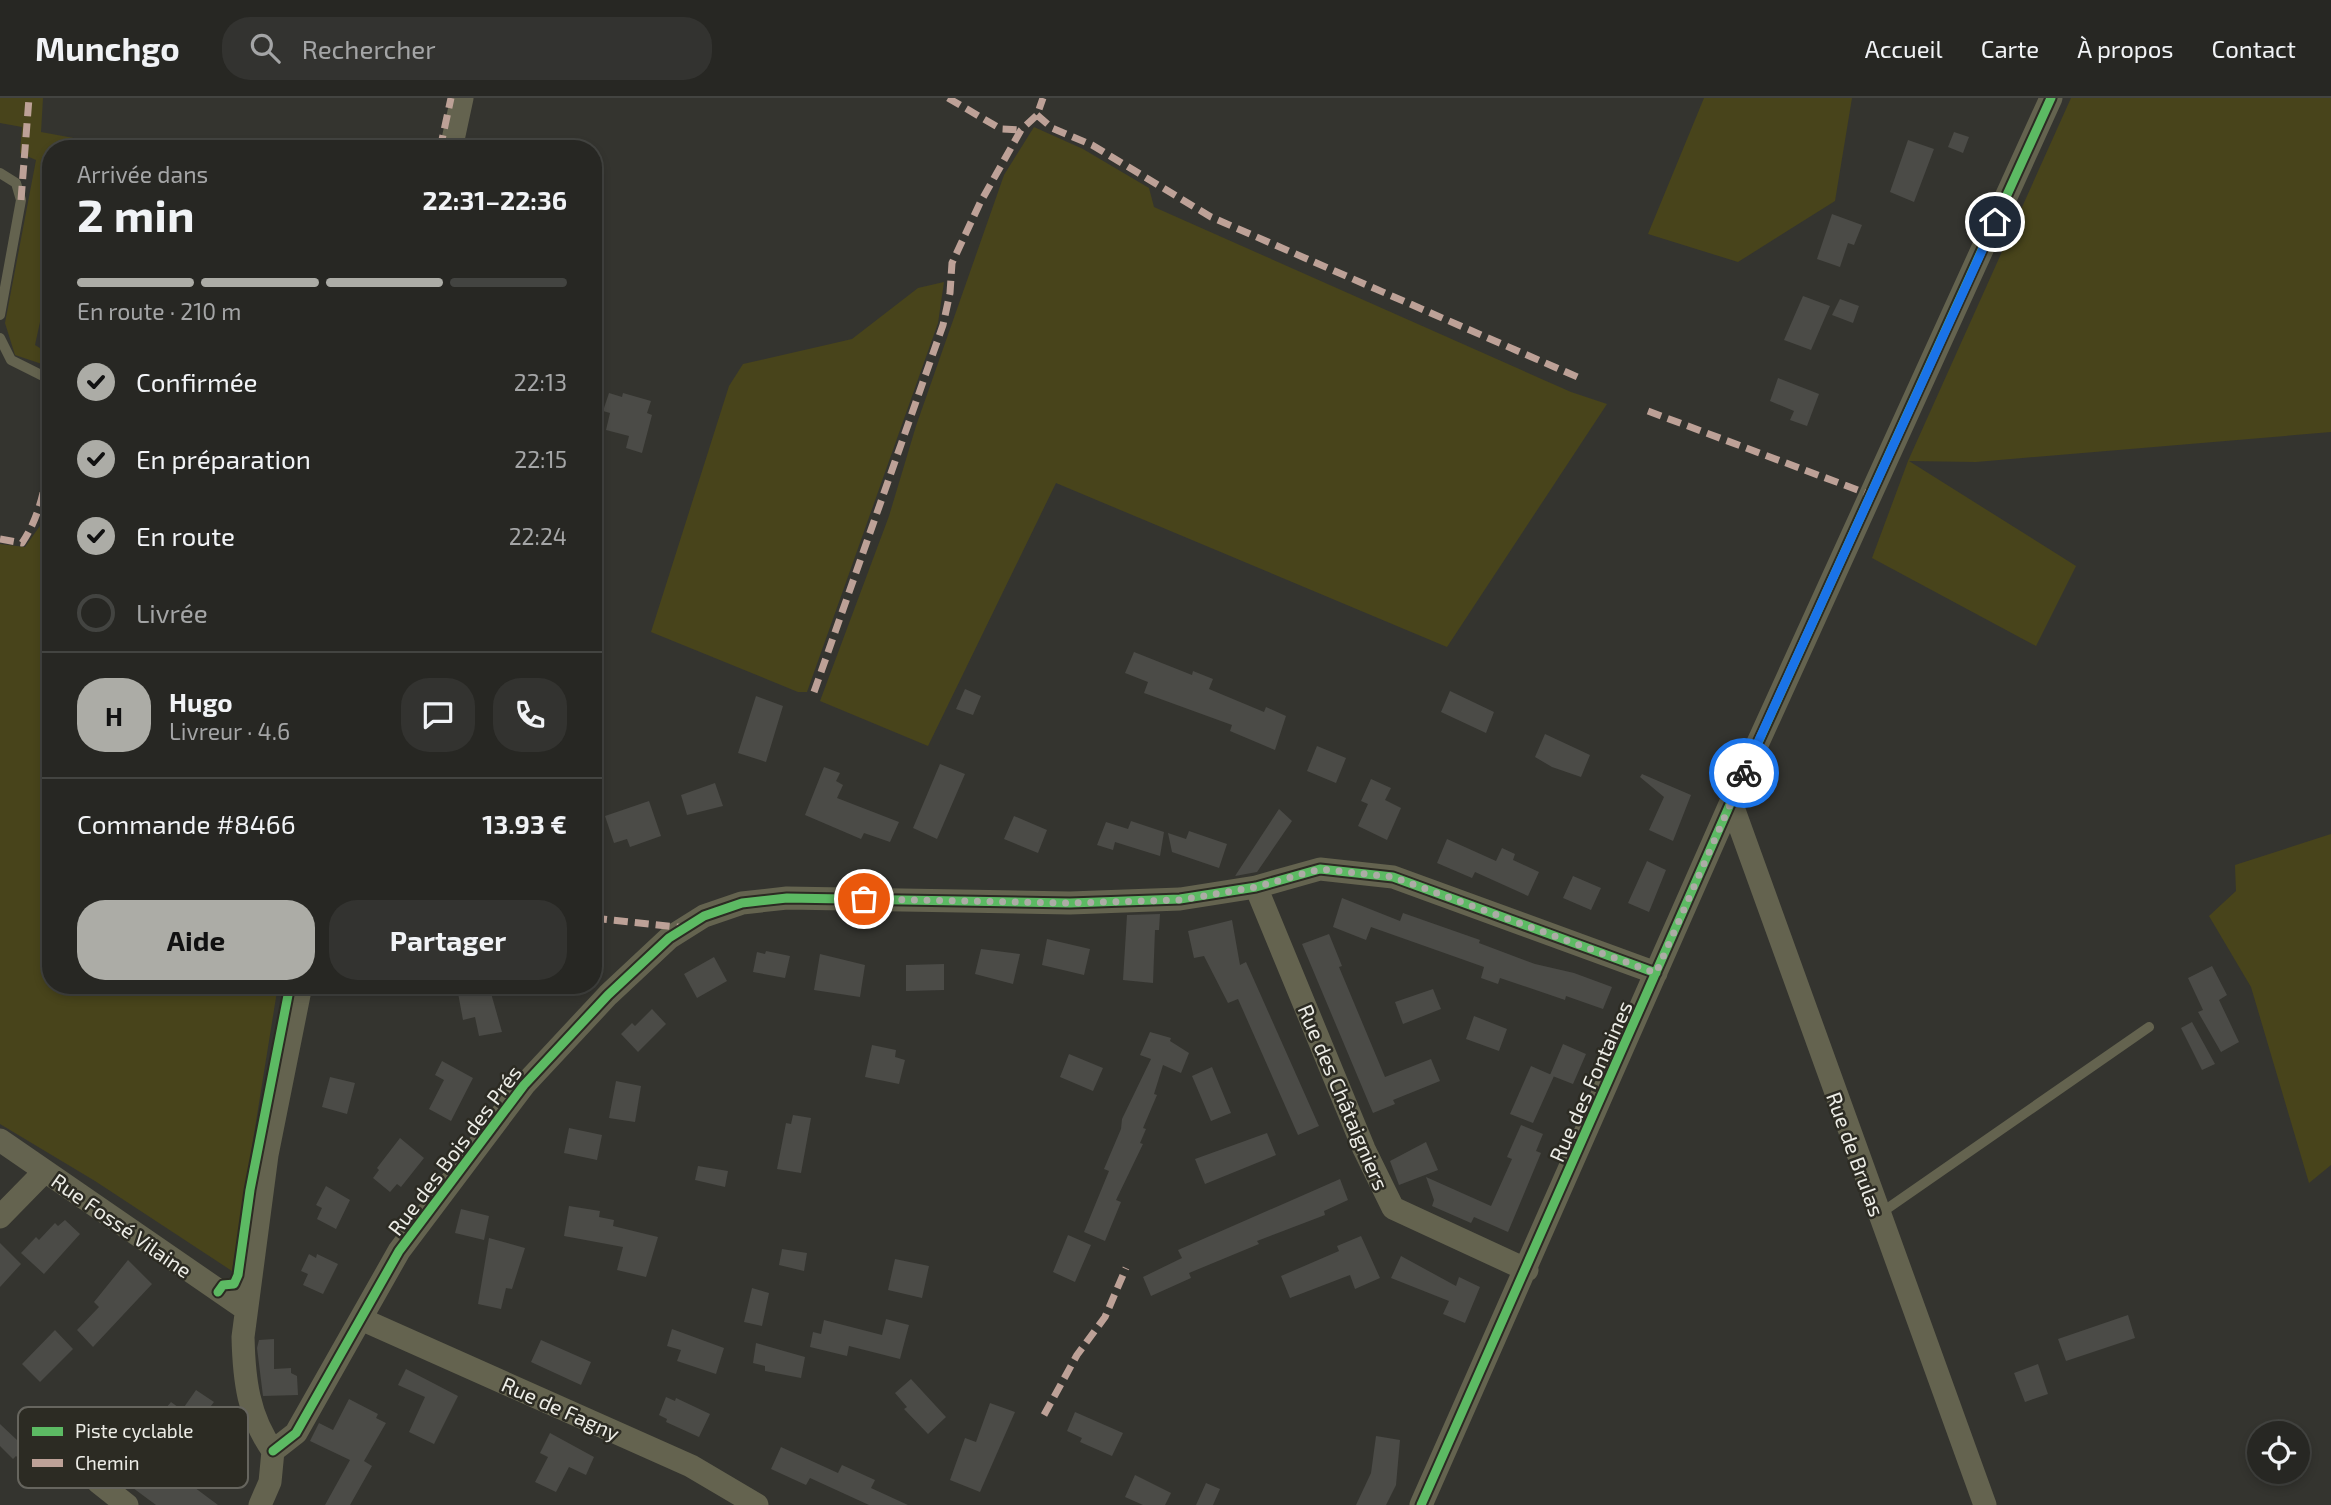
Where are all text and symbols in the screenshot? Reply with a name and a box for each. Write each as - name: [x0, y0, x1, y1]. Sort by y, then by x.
- search box: [222, 17, 712, 80]
- text: Munchgo: [35, 28, 180, 68]
- icon: search: [246, 29, 284, 67]
- text: Rechercher: [302, 33, 436, 64]
- text: Accueil: [1865, 34, 1943, 63]
- text: Carte: [1981, 34, 2039, 63]
- text: À propos: [2077, 34, 2174, 63]
- text: Contact: [2212, 34, 2296, 63]
- text: Arrivée dans: [77, 160, 208, 188]
- text: 22:31–22:36: [423, 184, 567, 215]
- text: 2 min: [77, 186, 195, 241]
- pin: [1965, 192, 2025, 252]
- icon: home: [1976, 203, 2014, 241]
- text: En route · 210 m: [77, 297, 242, 325]
- icon: check: [77, 363, 115, 401]
- text: Confirmée: [136, 366, 258, 397]
- text: 22:13: [514, 368, 567, 396]
- icon: check: [77, 440, 115, 478]
- text: En préparation: [136, 443, 311, 474]
- text: 22:15: [514, 445, 567, 473]
- icon: check: [77, 517, 115, 555]
- text: En route: [136, 520, 235, 551]
- text: 22:24: [509, 522, 567, 550]
- text: Livrée: [136, 597, 208, 628]
- button: chat: [401, 678, 475, 752]
- button: phone: [493, 678, 567, 752]
- text: Hugo: [169, 686, 233, 717]
- text: H: [105, 700, 123, 731]
- text: Livreur · 4.6: [169, 717, 290, 745]
- courier: [1709, 738, 1779, 808]
- icon: bike: [1725, 754, 1763, 792]
- text: Commande #8466: [77, 808, 296, 839]
- text: 13.93 €: [482, 808, 567, 839]
- pin: [834, 869, 894, 929]
- icon: bag: [845, 880, 883, 918]
- button: Aide: [77, 900, 315, 980]
- button: Partager: [329, 900, 567, 980]
- street label: Rue des Fontaines: [1543, 997, 1637, 1165]
- street label: Rue des Châtaigniers: [1294, 1000, 1394, 1194]
- street label: Rue des Bois des Prés: [382, 1060, 526, 1240]
- street label: Rue de Brulas: [1822, 1088, 1890, 1220]
- street label: Rue Fossé Vilaine: [47, 1167, 197, 1283]
- street label: Rue de Fagny: [498, 1371, 624, 1445]
- legend: [18, 1407, 248, 1488]
- text: Piste cyclable: [75, 1419, 194, 1442]
- map controls: [2247, 1421, 2310, 1484]
- button: locate: [2247, 1421, 2310, 1484]
- text: Chemin: [75, 1451, 139, 1474]

